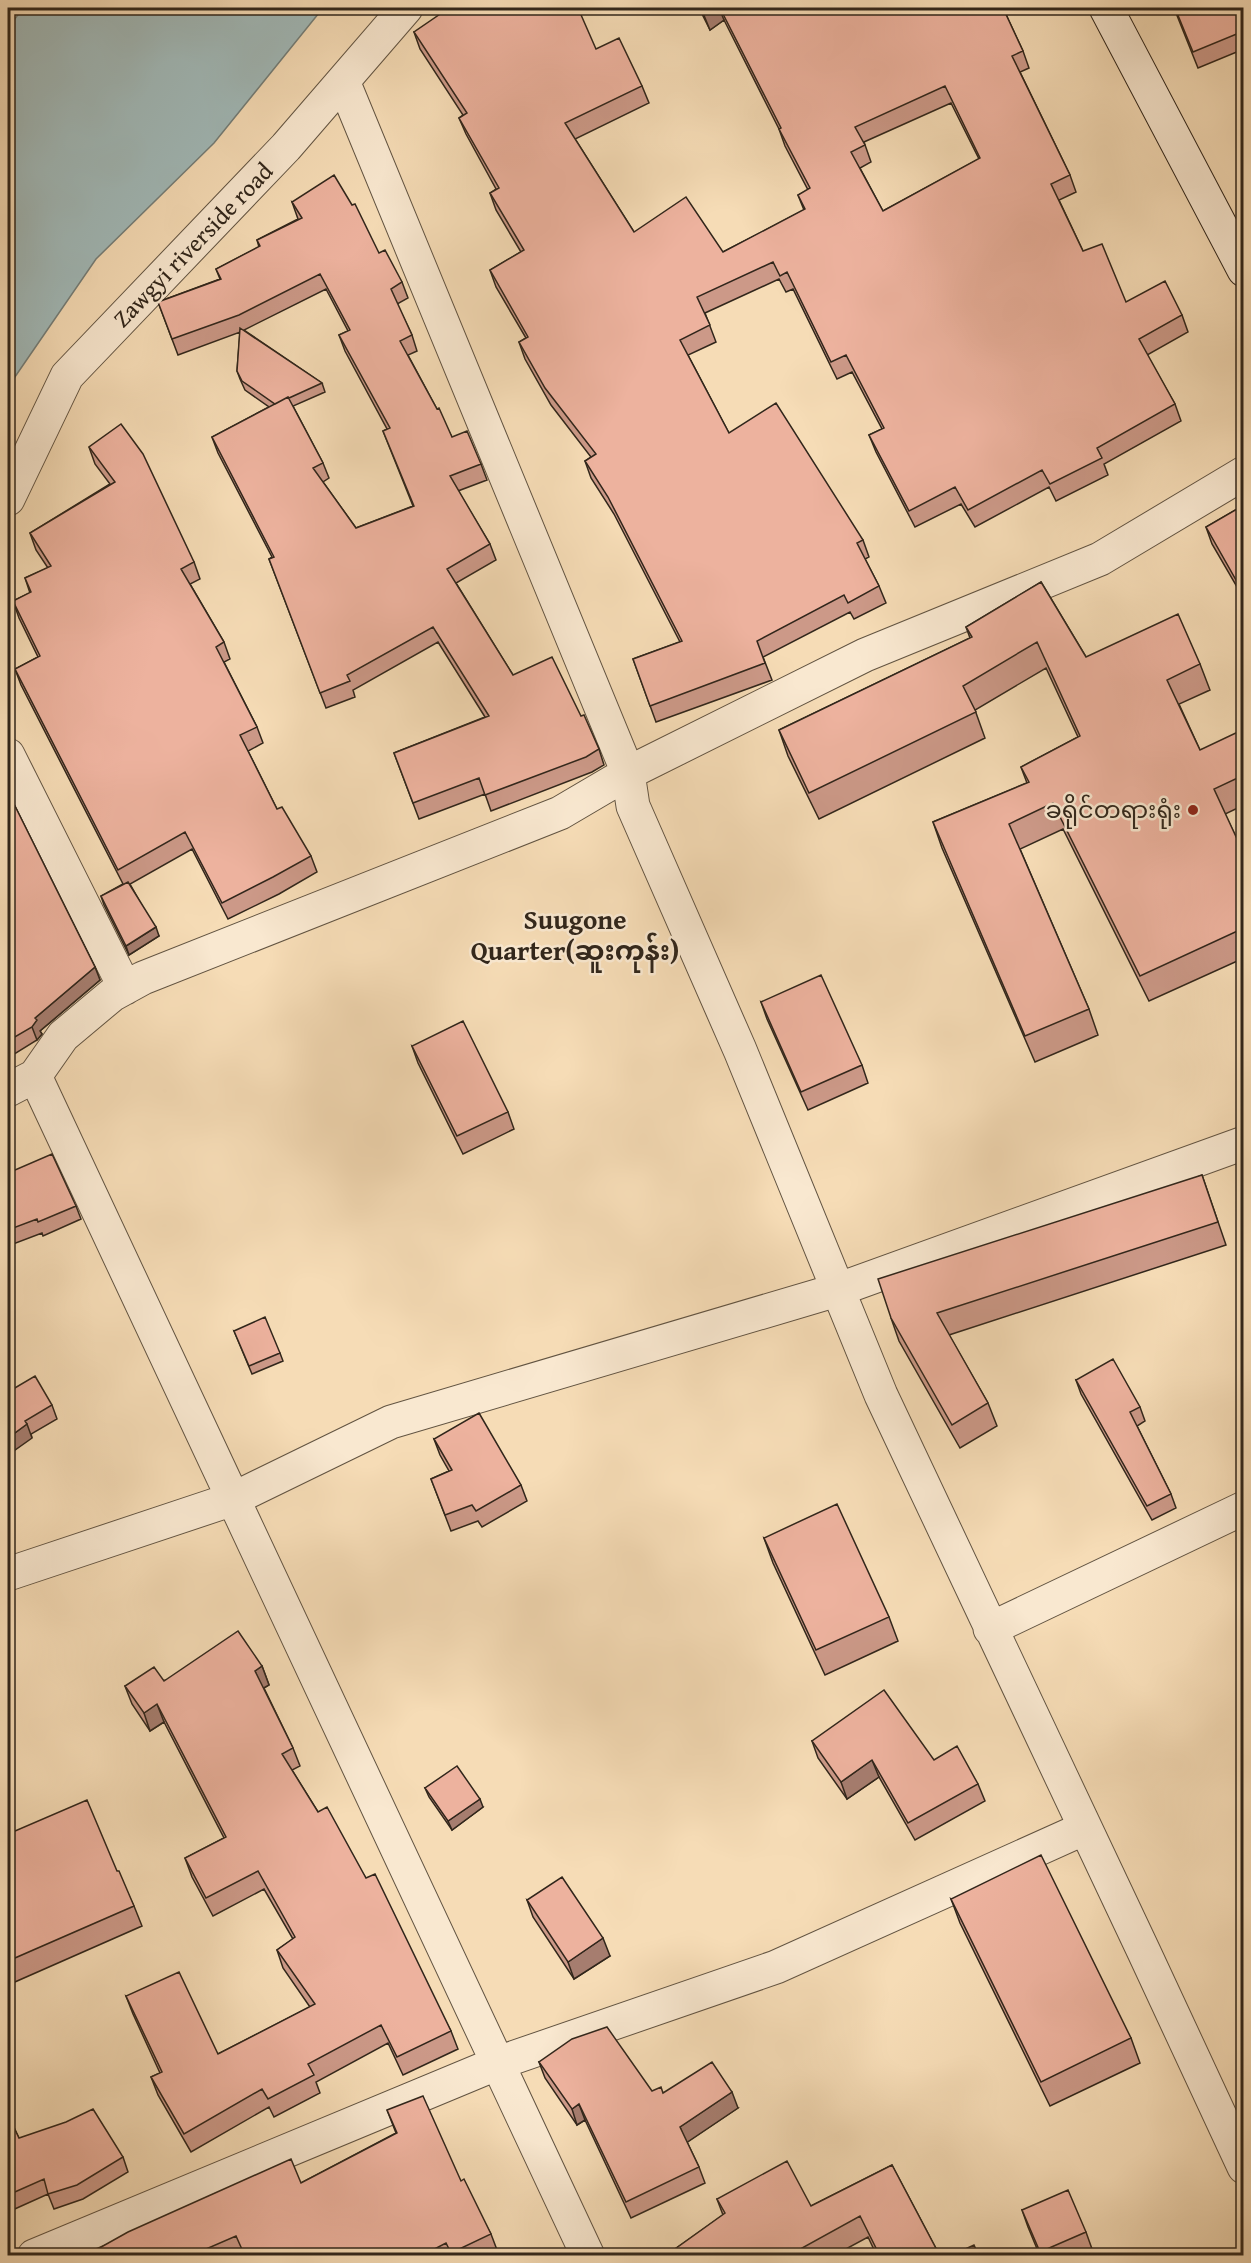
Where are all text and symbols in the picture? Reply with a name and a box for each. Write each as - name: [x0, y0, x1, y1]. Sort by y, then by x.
- street label: Zawgyi riverside road: [105, 154, 281, 335]
- place label: ခရိုင်တရားရုံး: [1046, 792, 1181, 829]
- marker: ခရိုင်တရားရုံး: [1186, 803, 1200, 817]
- district label: Suugone Quarter(ဆူးကုန်း): [471, 899, 679, 973]

